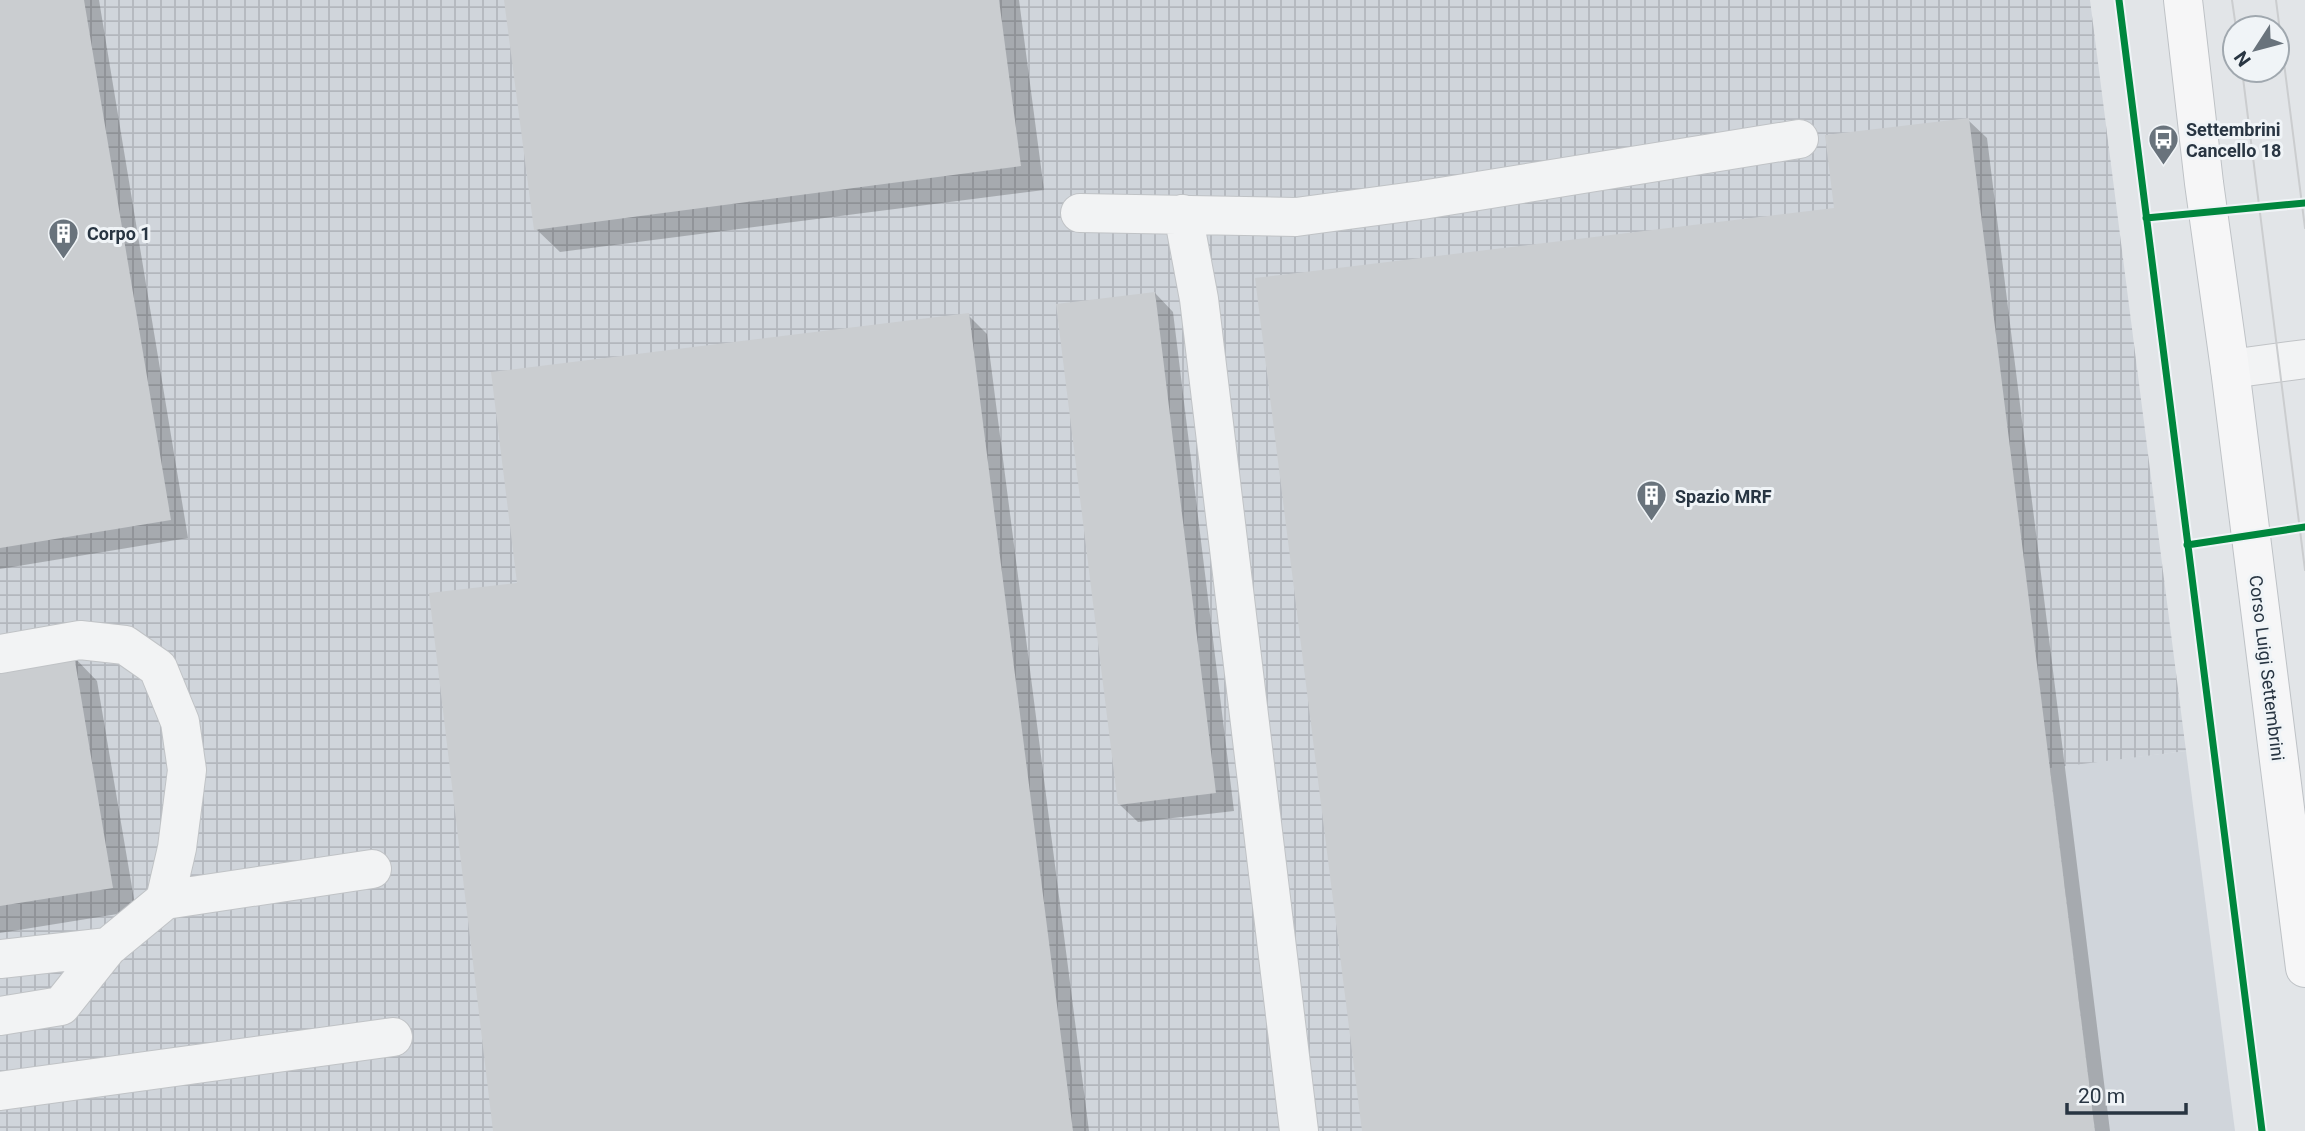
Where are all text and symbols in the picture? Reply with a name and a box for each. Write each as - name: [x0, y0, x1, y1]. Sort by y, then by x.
- north arrow: [2221, 14, 2291, 84]
- text: N: [2229, 47, 2256, 71]
- place label: Settembrini Cancello 18: [2186, 119, 2281, 161]
- bus stop icon: Settembrini Cancello 18: [2146, 122, 2180, 166]
- building icon: Corpo 1: [47, 216, 81, 260]
- place label: Corpo 1: [87, 223, 151, 244]
- building icon: Spazio MRF: [1635, 479, 1669, 523]
- place label: Spazio MRF: [1675, 486, 1772, 507]
- street label: Corso Luigi Settembrini: [2245, 574, 2289, 762]
- scale bar: [2067, 1072, 2186, 1116]
- text: 20 m: [2078, 1084, 2125, 1108]

